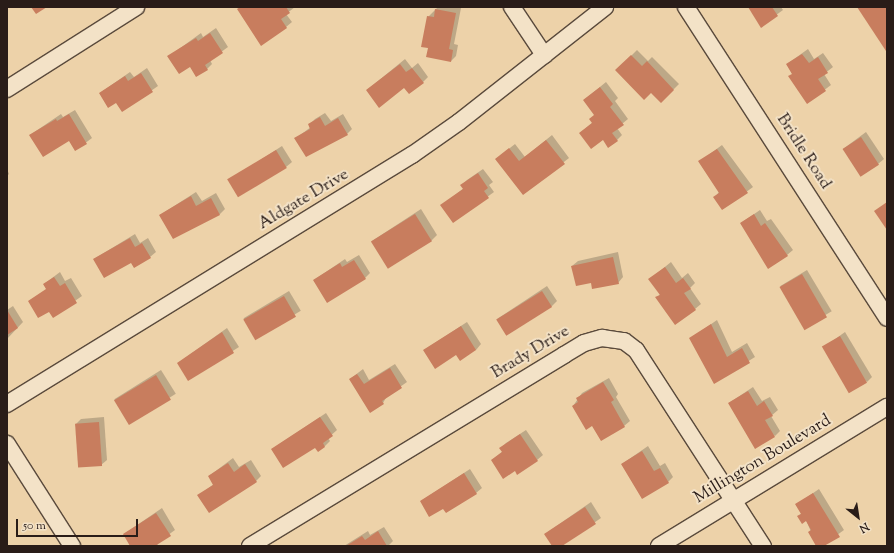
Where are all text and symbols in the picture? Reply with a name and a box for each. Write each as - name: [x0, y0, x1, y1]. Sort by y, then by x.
- street label: Bridle Road: [771, 110, 835, 194]
- street label: Aldgate Drive: [255, 165, 353, 235]
- street label: Brady Drive: [488, 322, 574, 384]
- street label: Millington Boulevard: [691, 411, 835, 509]
- north arrow: [838, 497, 878, 537]
- scale bar: [18, 511, 140, 537]
- text: 50 m: [23, 517, 46, 535]
- text: N: [856, 518, 872, 537]

